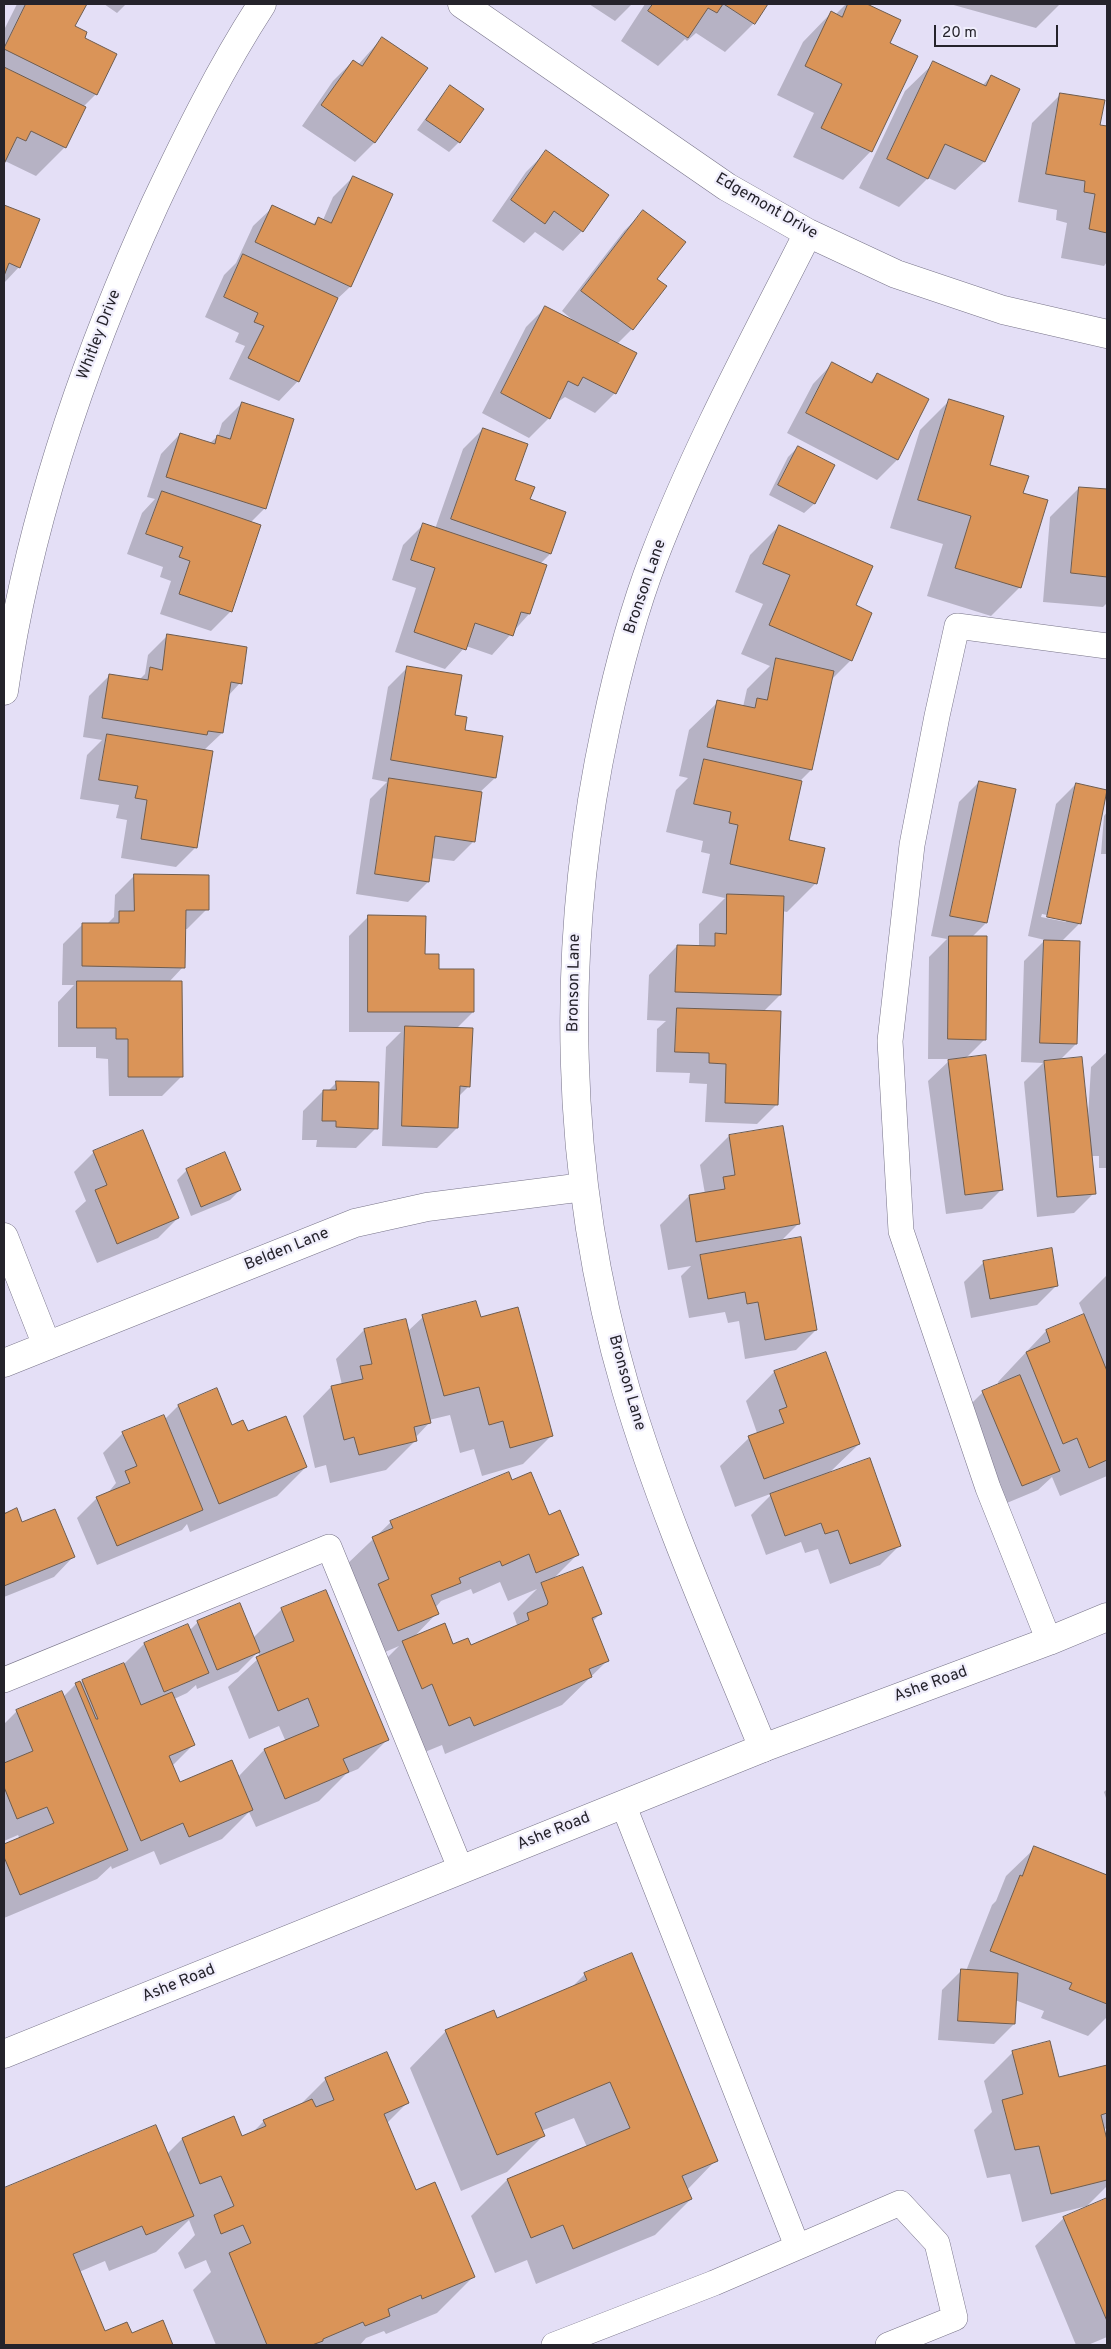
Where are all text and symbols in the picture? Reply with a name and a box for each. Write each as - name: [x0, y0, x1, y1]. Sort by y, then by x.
- scale bar: [936, 15, 1060, 47]
- text: 20 m: [942, 24, 977, 43]
- street label: Edgemont Drive: [711, 170, 821, 244]
- street label: Whitley Drive: [74, 287, 126, 383]
- street label: Bronson Lane: [621, 537, 671, 637]
- street label: Bronson Lane: [565, 934, 585, 1032]
- street label: Belden Lane: [242, 1224, 332, 1276]
- street label: Bronson Lane: [603, 1333, 649, 1433]
- street label: Ashe Road: [892, 1663, 970, 1707]
- street label: Ashe Road: [515, 1809, 593, 1855]
- street label: Ashe Road: [140, 1961, 218, 2007]

